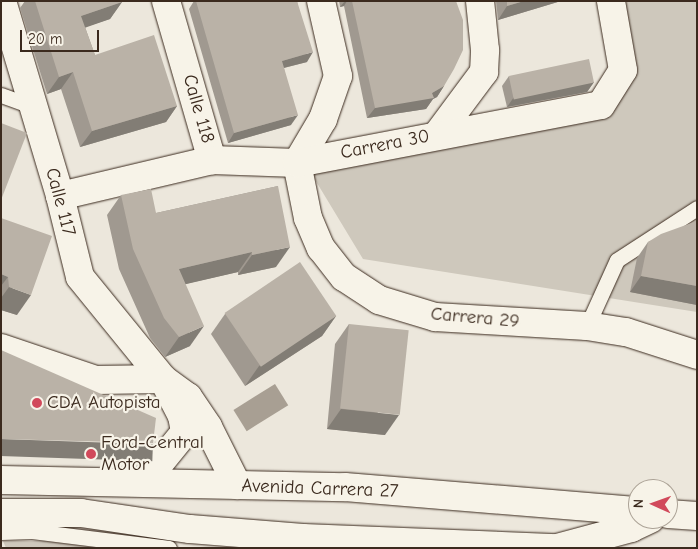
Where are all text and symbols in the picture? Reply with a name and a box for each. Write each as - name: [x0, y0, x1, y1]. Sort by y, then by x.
- scale bar: [22, 20, 101, 52]
- text: 20 m: [28, 30, 62, 48]
- street label: Calle 118: [177, 72, 219, 146]
- street label: Carrera 30: [339, 125, 431, 165]
- street label: Calle 117: [40, 165, 80, 239]
- street label: Carrera 29: [430, 303, 520, 333]
- place label: CDA Autopista: [47, 392, 161, 414]
- marker: CDA Autopista: [31, 397, 43, 409]
- place label: Ford-Central Motor: [101, 432, 204, 476]
- marker: Ford-Central Motor: [85, 448, 97, 460]
- street label: Avenida Carrera 27: [241, 475, 399, 503]
- north arrow: [628, 479, 678, 529]
- text: N: [630, 499, 647, 508]

